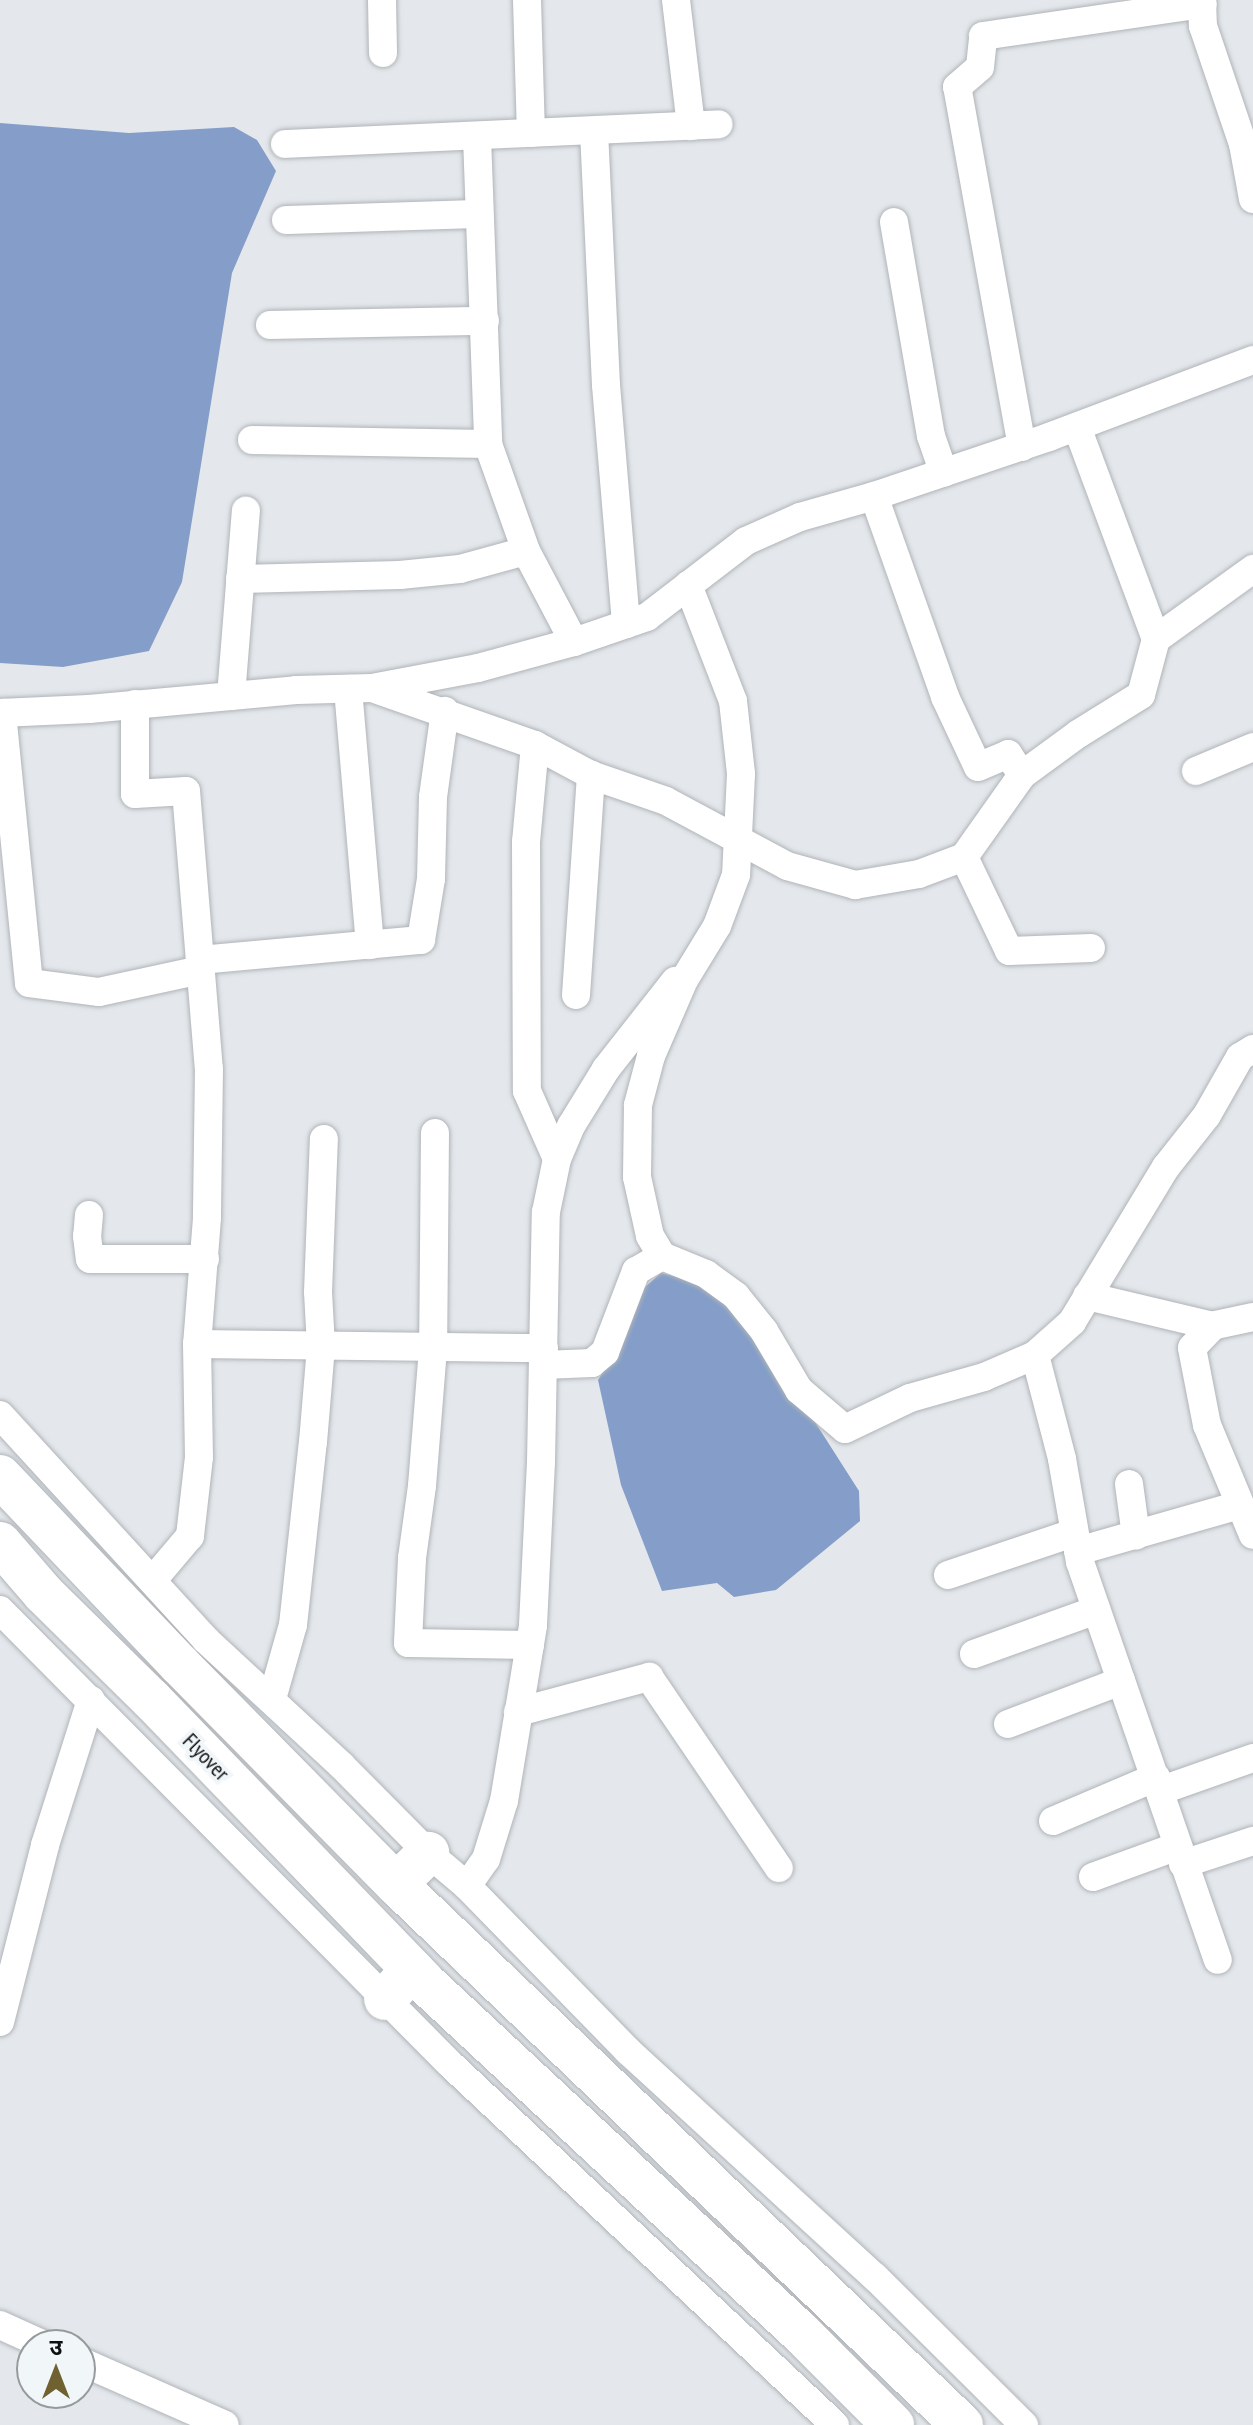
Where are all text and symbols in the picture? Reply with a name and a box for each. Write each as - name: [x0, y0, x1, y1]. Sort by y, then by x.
- street label: Flyover: [177, 1728, 235, 1786]
- north arrow: [16, 2329, 96, 2409]
- text: उ: [50, 2333, 62, 2361]

